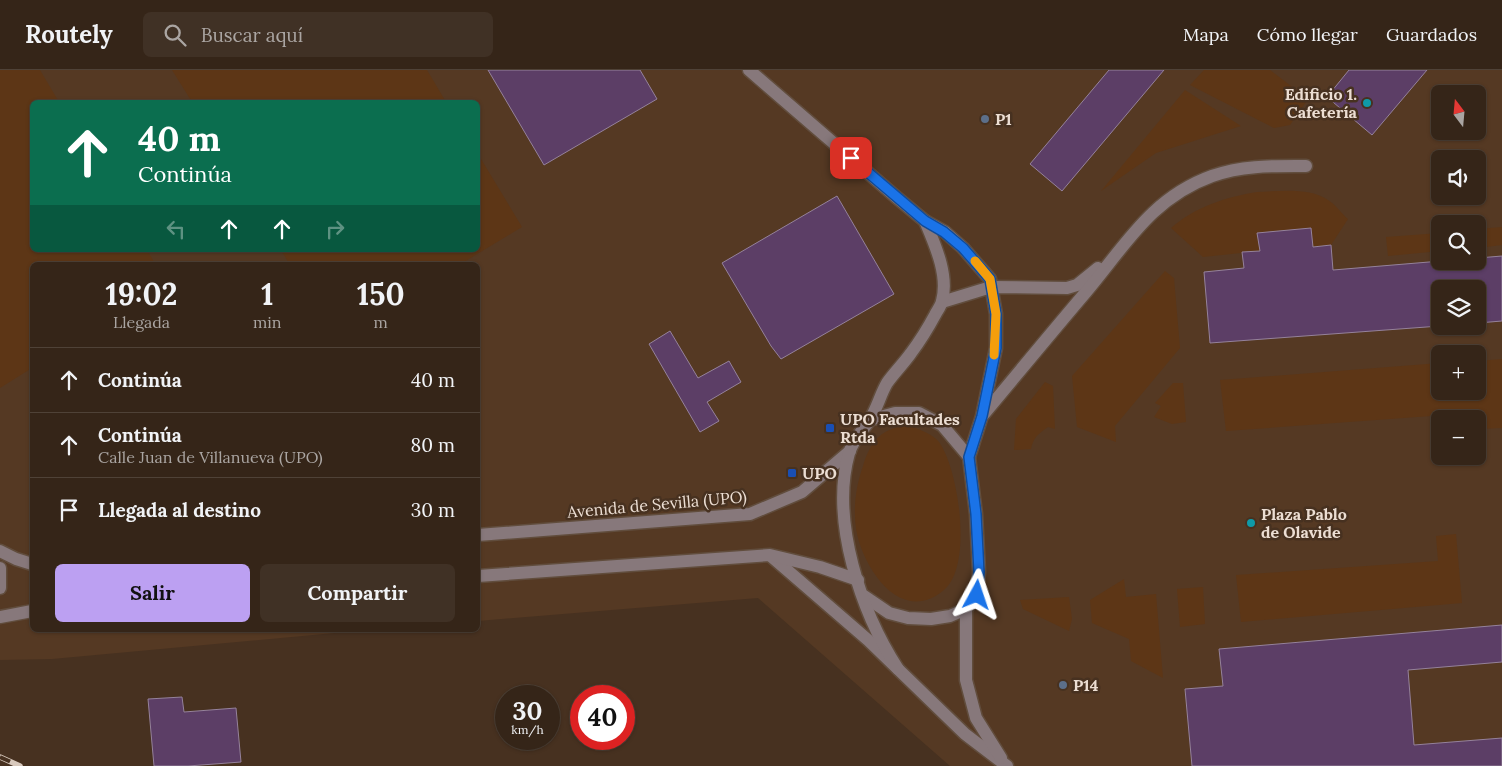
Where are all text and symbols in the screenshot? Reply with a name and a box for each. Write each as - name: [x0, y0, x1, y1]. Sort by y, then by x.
- search box: [143, 12, 493, 57]
- text: Routely: [25, 19, 113, 50]
- icon: search: [161, 21, 189, 49]
- text: Buscar aquí: [201, 23, 303, 47]
- text: Mapa: [1183, 23, 1229, 46]
- text: Cómo llegar: [1257, 23, 1358, 46]
- text: Guardados: [1386, 23, 1477, 46]
- place label: Edificio 1. Cafetería: [1285, 84, 1358, 122]
- north arrow: [1431, 85, 1486, 140]
- map controls: [1431, 85, 1486, 465]
- marker: Edificio 1. Cafetería: [1361, 97, 1373, 109]
- place label: P1: [995, 109, 1012, 129]
- marker: P1: [979, 113, 991, 125]
- text: 40 m: [138, 116, 221, 161]
- icon: ahead: [55, 120, 120, 185]
- pin: [830, 137, 872, 179]
- icon: arrive: [837, 144, 865, 172]
- button: sound: [1431, 150, 1486, 205]
- text: Continúa: [138, 160, 232, 188]
- icon: left: [162, 215, 190, 243]
- icon: ahead: [215, 215, 243, 243]
- icon: ahead: [268, 215, 296, 243]
- icon: right: [321, 215, 349, 243]
- button: search: [1431, 215, 1486, 270]
- text: 19:02: [105, 275, 178, 313]
- text: 1: [261, 275, 273, 313]
- text: 150: [357, 275, 404, 313]
- button: layers: [1431, 280, 1486, 335]
- text: Llegada: [113, 312, 170, 332]
- text: min: [253, 312, 282, 332]
- text: m: [374, 312, 388, 332]
- button: +: [1431, 345, 1486, 400]
- icon: ahead: [55, 366, 83, 394]
- text: Continúa: [98, 368, 182, 392]
- text: 40 m: [411, 368, 455, 392]
- place label: UPO Facultades Rtda: [840, 409, 960, 447]
- button: −: [1431, 410, 1486, 465]
- marker: UPO Facultades Rtda: [824, 422, 836, 434]
- text: Continúa: [98, 423, 182, 447]
- icon: ahead: [55, 431, 83, 459]
- text: 80 m: [411, 433, 455, 457]
- text: Calle Juan de Villanueva (UPO): [98, 447, 323, 467]
- place label: UPO: [802, 463, 837, 483]
- marker: UPO: [786, 467, 798, 479]
- street label: Avenida de Sevilla (UPO): [565, 486, 748, 523]
- icon: arrive: [55, 496, 83, 524]
- text: Llegada al destino: [98, 498, 261, 522]
- text: 30 m: [411, 498, 455, 522]
- place label: Plaza Pablo de Olavide: [1261, 504, 1347, 542]
- marker: Plaza Pablo de Olavide: [1245, 517, 1257, 529]
- button: Salir: [55, 564, 250, 622]
- button: Compartir: [260, 564, 455, 622]
- position arrow: [950, 568, 1002, 620]
- place label: P14: [1073, 675, 1099, 695]
- marker: P14: [1057, 679, 1069, 691]
- speed limit sign: 40: [570, 685, 635, 750]
- text: 30: [513, 695, 542, 727]
- text: km/h: [511, 722, 544, 737]

